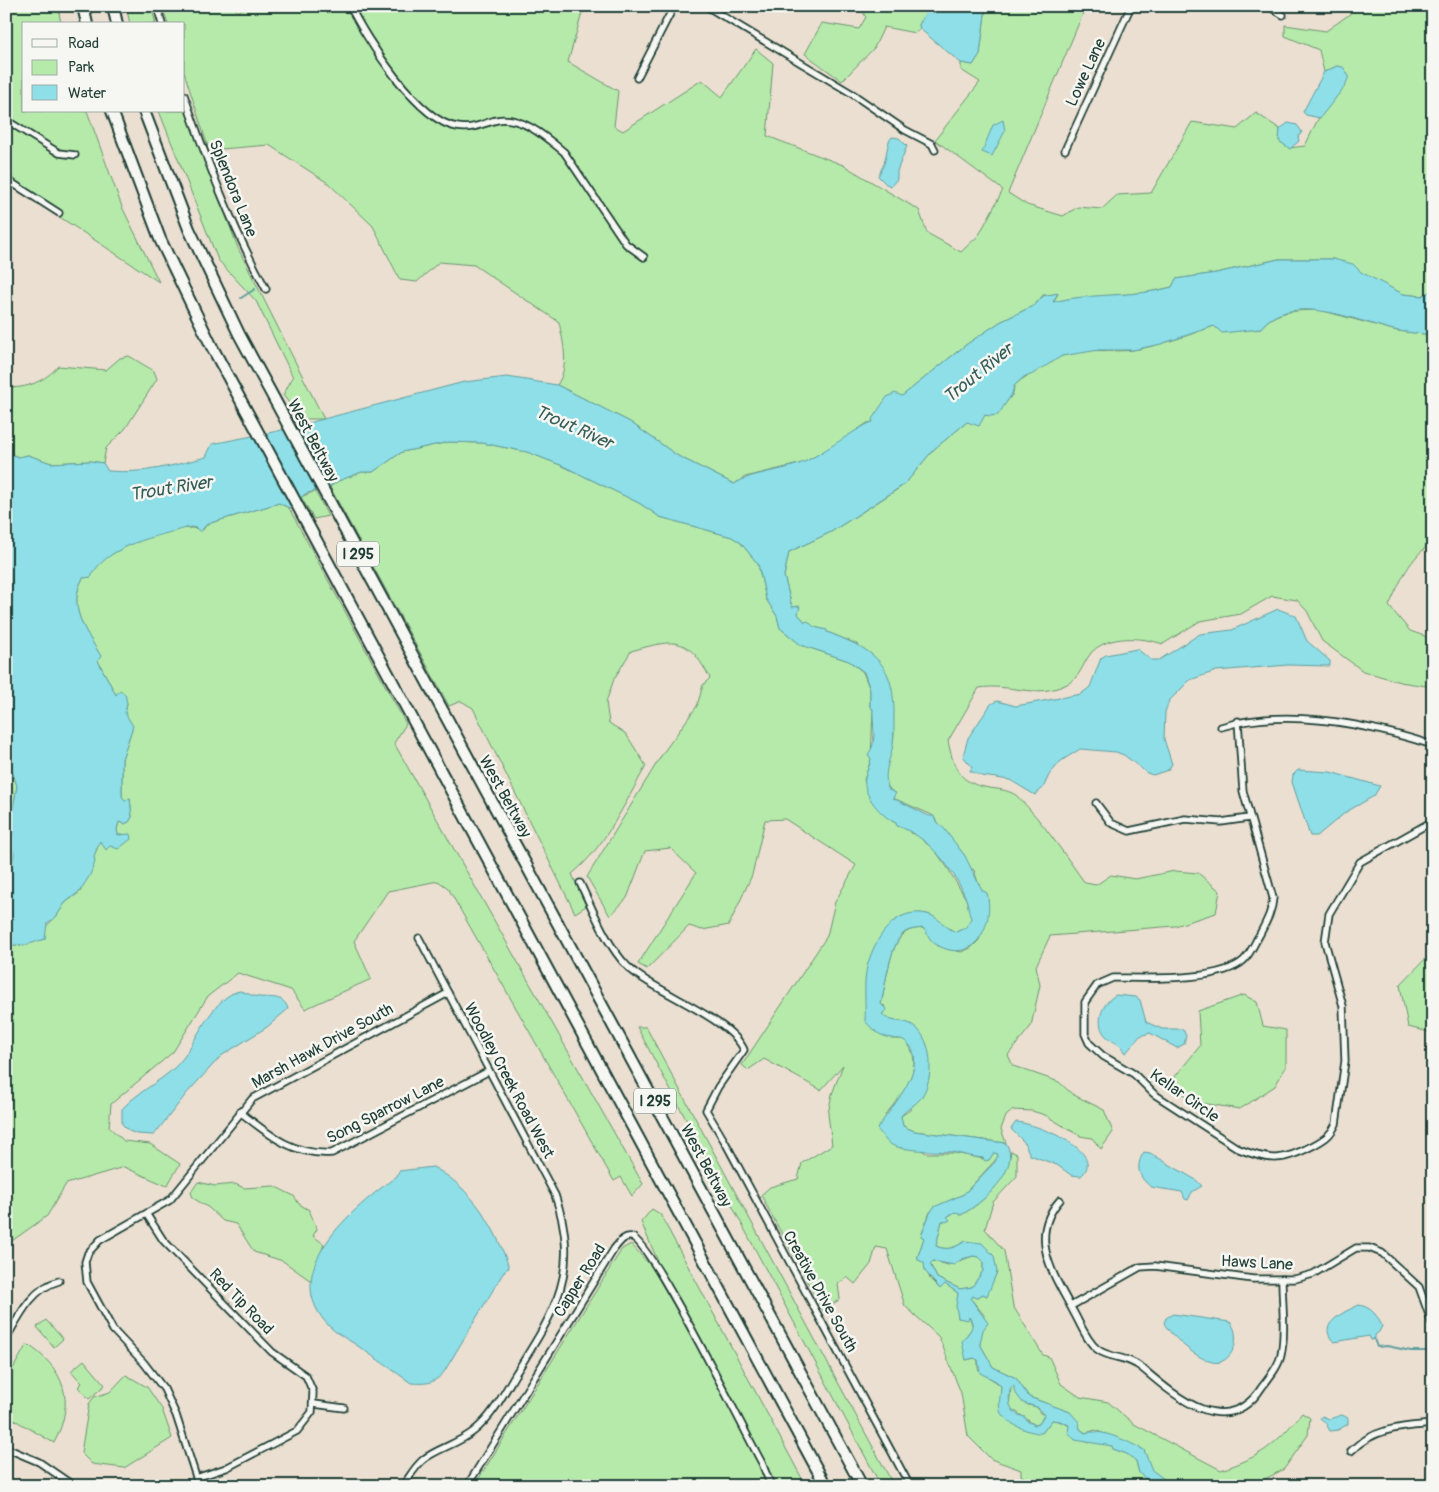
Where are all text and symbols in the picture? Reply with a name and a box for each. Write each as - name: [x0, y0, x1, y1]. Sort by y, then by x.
- legend: [22, 22, 185, 112]
- text: Road: [68, 34, 99, 53]
- street label: Lowe Lane: [1062, 35, 1110, 110]
- text: Park: [68, 58, 95, 77]
- text: Water: [68, 84, 107, 103]
- street label: Splendora Lane: [205, 137, 262, 240]
- water label: Trout River: [939, 337, 1020, 408]
- street label: West Beltway: [283, 396, 343, 485]
- water label: Trout River: [531, 400, 619, 456]
- water label: Trout River: [128, 470, 216, 506]
- road number: I 295: [337, 542, 379, 566]
- street label: West Beltway: [474, 752, 536, 841]
- street label: Marsh Hawk Drive South: [248, 999, 397, 1093]
- street label: Woodley Creek Road West: [460, 999, 559, 1162]
- street label: Kellar Circle: [1146, 1065, 1223, 1127]
- street label: Song Sparrow Lane: [323, 1072, 448, 1148]
- road number: I 295: [634, 1088, 676, 1114]
- street label: West Beltway: [676, 1121, 736, 1210]
- street label: Creative Drive South: [778, 1227, 862, 1356]
- street label: Capper Road: [549, 1240, 610, 1321]
- street label: Haws Lane: [1221, 1251, 1293, 1275]
- street label: Red Tip Road: [205, 1264, 278, 1339]

